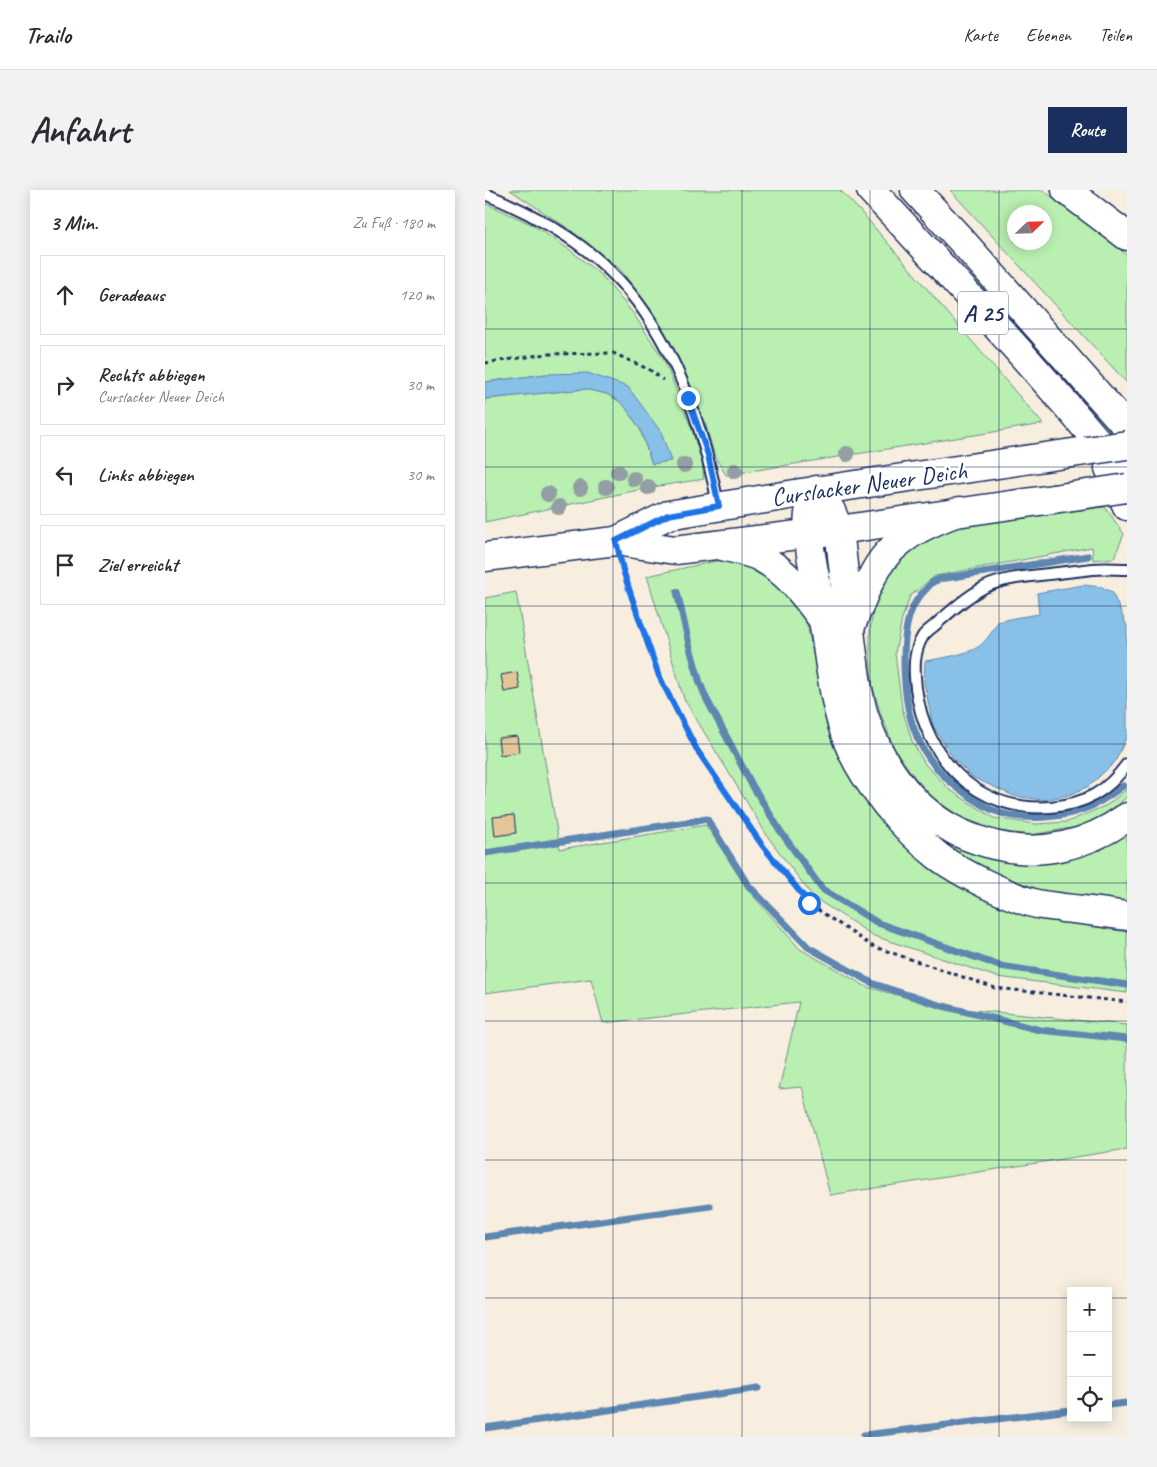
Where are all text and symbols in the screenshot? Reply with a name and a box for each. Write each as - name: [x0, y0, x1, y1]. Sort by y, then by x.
- text: Trailo: [25, 20, 71, 50]
- text: Karte: [963, 24, 998, 46]
- text: Ebenen: [1026, 24, 1071, 46]
- text: Teilen: [1099, 24, 1132, 46]
- button: Route: [1048, 107, 1127, 153]
- text: Anfahrt: [30, 108, 130, 153]
- north arrow: [1007, 205, 1052, 250]
- text: 3 Min.: [50, 210, 98, 236]
- text: Zu Fuß · 180 m: [352, 213, 435, 233]
- icon: ahead: [51, 281, 79, 309]
- text: Geradeaus: [98, 283, 165, 307]
- text: 120 m: [400, 285, 434, 305]
- road number: A 25: [958, 292, 1008, 334]
- text: Rechts abbiegen: [98, 363, 204, 387]
- icon: right: [51, 371, 79, 399]
- text: 30 m: [407, 375, 434, 395]
- text: Curslacker Neuer Deich: [98, 387, 224, 407]
- route end: [677, 387, 700, 410]
- street label: Curslacker Neuer Deich: [769, 454, 969, 514]
- icon: left: [51, 461, 79, 489]
- text: Links abbiegen: [98, 463, 194, 487]
- text: 30 m: [407, 465, 434, 485]
- icon: arrive: [51, 551, 79, 579]
- text: Ziel erreicht: [98, 553, 178, 577]
- route start: [798, 892, 821, 915]
- map controls: [1067, 1287, 1112, 1422]
- button: +: [1067, 1287, 1112, 1332]
- button: −: [1067, 1332, 1112, 1377]
- button: locate: [1067, 1377, 1112, 1422]

